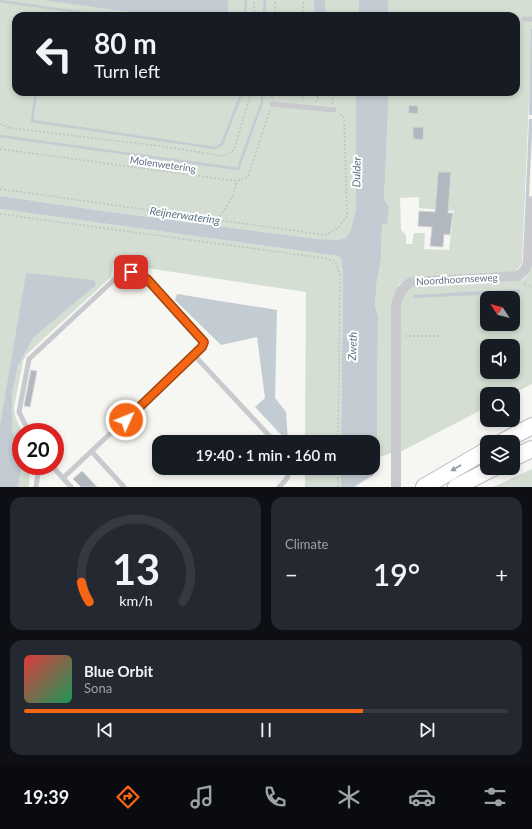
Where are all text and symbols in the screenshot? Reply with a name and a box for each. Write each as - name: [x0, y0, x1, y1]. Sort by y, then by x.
- text: 80 m: [94, 26, 157, 60]
- icon: left: [28, 28, 80, 80]
- text: Turn left: [94, 60, 160, 82]
- street label: Molenwetering: [129, 153, 197, 175]
- water label: Dulder: [349, 156, 363, 188]
- water label: Reijnerwatering: [149, 204, 222, 226]
- pin: [114, 255, 148, 289]
- icon: arrive: [120, 261, 142, 283]
- street label: Noordhoornseweg: [416, 271, 498, 287]
- north arrow: [480, 291, 520, 331]
- map controls: [480, 291, 520, 475]
- water label: Zweth: [345, 331, 359, 362]
- button: sound: [480, 339, 520, 379]
- button: search: [480, 387, 520, 427]
- position arrow: [105, 399, 147, 441]
- speed limit sign: 20: [12, 423, 64, 475]
- button: layers: [480, 435, 520, 475]
- text: 19:40 · 1 min · 160 m: [196, 446, 336, 464]
- one-way arrow: [450, 465, 461, 472]
- text: Climate: [285, 536, 328, 552]
- text: 13: [111, 543, 160, 593]
- text: 19°: [373, 556, 420, 592]
- text: −: [285, 561, 298, 588]
- text: +: [495, 561, 508, 588]
- text: km/h: [119, 591, 152, 608]
- text: Blue Orbit: [84, 662, 153, 680]
- text: Sona: [84, 680, 112, 696]
- icon: previous: [94, 719, 116, 741]
- icon: pause: [255, 719, 277, 741]
- icon: next: [416, 719, 438, 741]
- icon: directions: [114, 783, 142, 811]
- icon: music: [188, 783, 216, 811]
- icon: phone: [261, 783, 289, 811]
- icon: climate: [335, 783, 363, 811]
- icon: car: [408, 783, 436, 811]
- icon: filters: [481, 783, 509, 811]
- text: 19:39: [23, 786, 69, 808]

